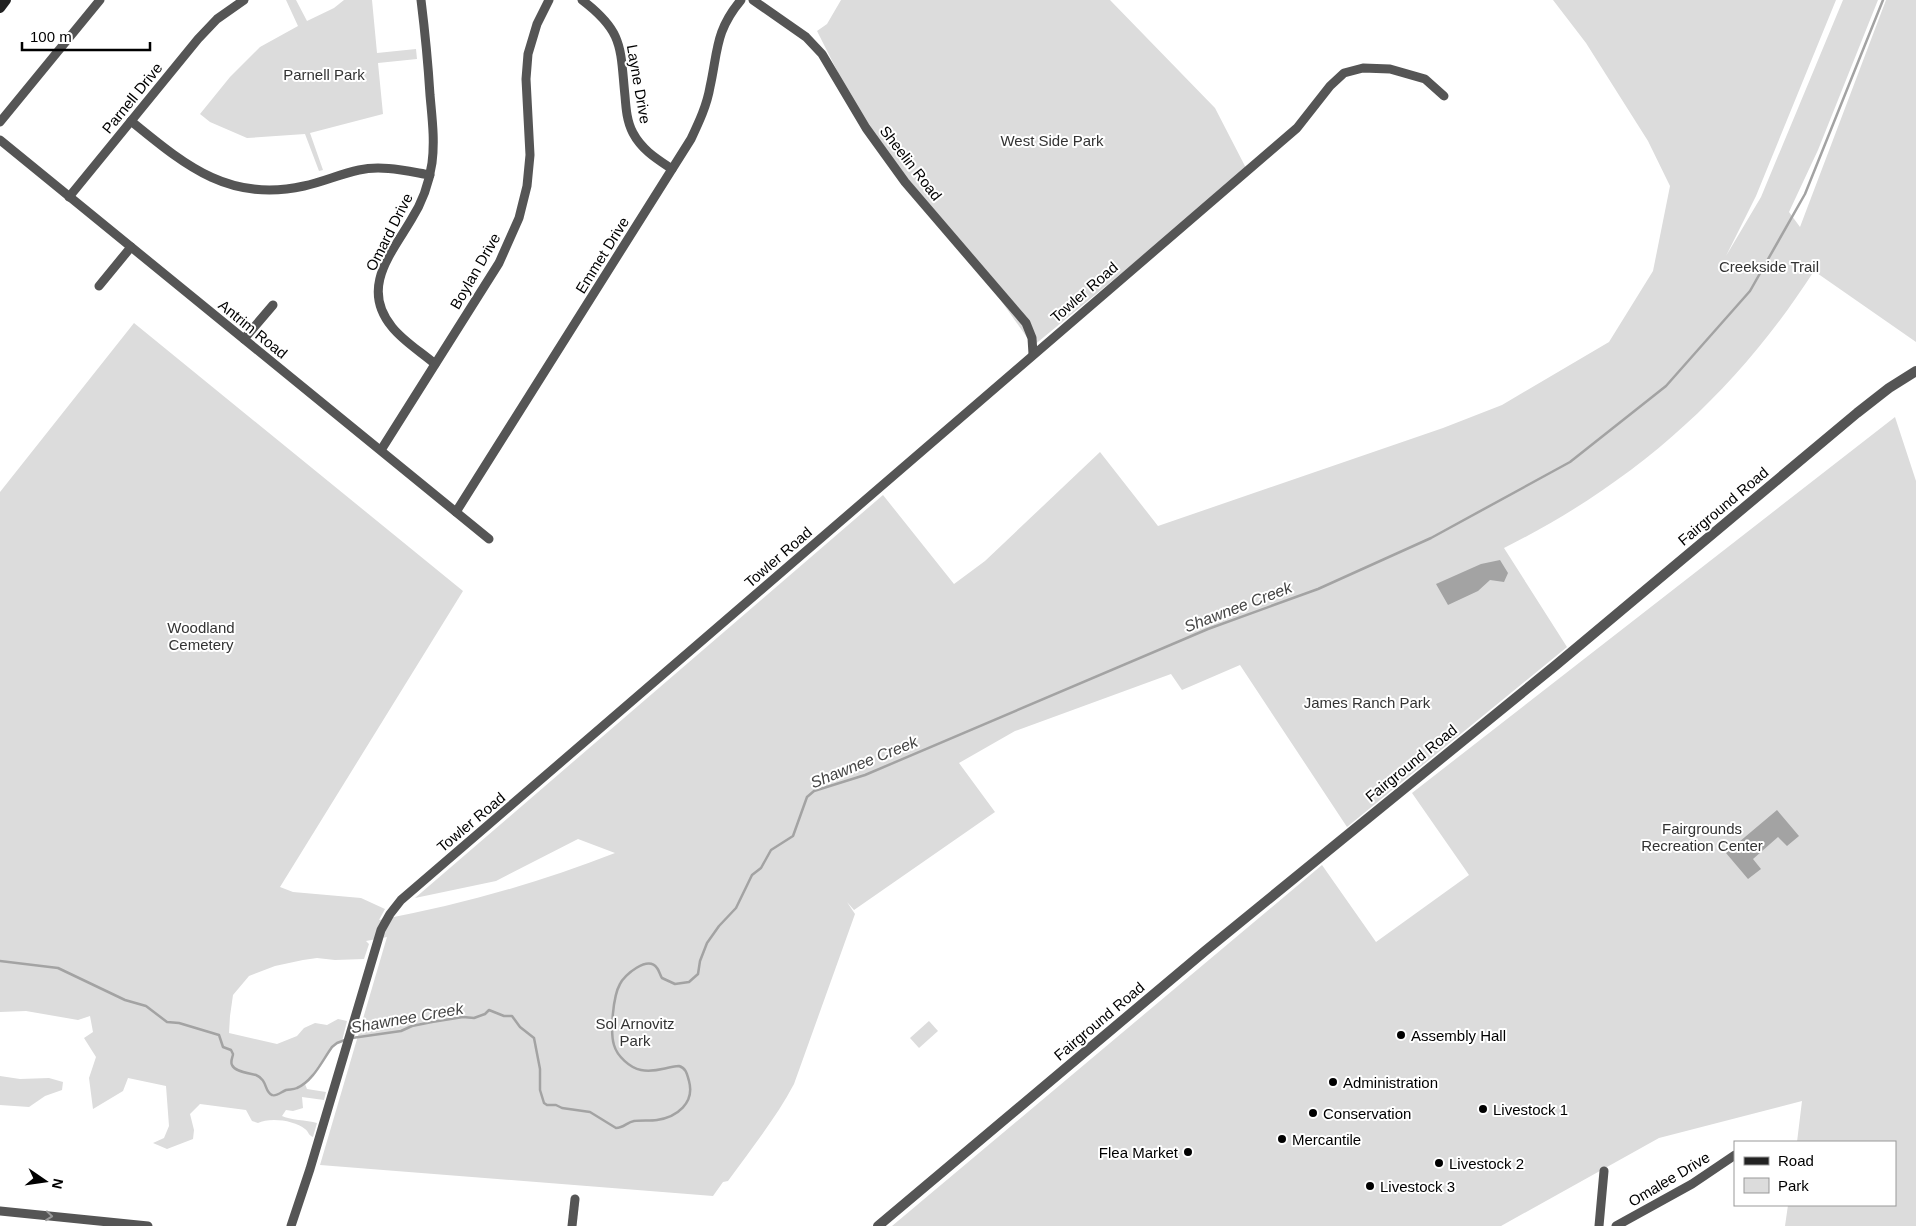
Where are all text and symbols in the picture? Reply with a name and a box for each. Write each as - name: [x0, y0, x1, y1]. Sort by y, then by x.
- scale bar: [22, 20, 150, 52]
- text: 100 m: [30, 28, 72, 45]
- street label: Layne Drive: [624, 43, 654, 125]
- street label: Parnell Drive: [98, 59, 166, 137]
- park label: Parnell Park: [283, 66, 365, 83]
- street label: Sheelin Road: [877, 122, 945, 204]
- park label: West Side Park: [1000, 132, 1104, 149]
- street label: Omard Drive: [362, 190, 416, 274]
- street label: Emmet Drive: [572, 214, 632, 296]
- street label: Boylan Drive: [446, 230, 504, 312]
- street label: Towler Road: [1047, 258, 1121, 326]
- park label: Creekside Trail: [1719, 258, 1819, 275]
- street label: Antrim Road: [215, 296, 291, 362]
- street label: Fairground Road: [1674, 463, 1772, 549]
- street label: Towler Road: [741, 523, 815, 591]
- water label: Shawnee Creek: [1182, 578, 1295, 635]
- park label: Woodland Cemetery: [167, 619, 235, 653]
- park label: James Ranch Park: [1304, 694, 1431, 711]
- street label: Fairground Road: [1362, 721, 1460, 805]
- water label: Shawnee Creek: [808, 732, 921, 791]
- street label: Towler Road: [434, 789, 508, 855]
- park label: Fairgrounds Recreation Center: [1641, 820, 1763, 854]
- street label: Fairground Road: [1050, 978, 1148, 1064]
- water label: Shawnee Creek: [349, 1000, 466, 1036]
- park label: Sol Arnovitz Park: [595, 1015, 675, 1049]
- place label: Assembly Hall: [1411, 1027, 1506, 1044]
- marker: Assembly Hall: [1395, 1029, 1407, 1041]
- place label: Administration: [1343, 1074, 1438, 1091]
- marker: Administration: [1327, 1076, 1339, 1088]
- place label: Livestock 1: [1493, 1101, 1568, 1118]
- marker: Livestock 1: [1477, 1103, 1489, 1115]
- place label: Conservation: [1323, 1105, 1411, 1122]
- marker: Conservation: [1307, 1107, 1319, 1119]
- place label: Mercantile: [1292, 1131, 1361, 1148]
- marker: Mercantile: [1276, 1133, 1288, 1145]
- legend: [1734, 1141, 1896, 1206]
- place label: Flea Market: [1099, 1144, 1179, 1161]
- marker: Flea Market: [1182, 1146, 1194, 1158]
- street label: Omalee Drive: [1625, 1148, 1713, 1210]
- text: Road: [1778, 1152, 1814, 1169]
- place label: Livestock 2: [1449, 1155, 1524, 1172]
- north arrow: [20, 1156, 70, 1206]
- marker: Livestock 2: [1433, 1157, 1445, 1169]
- text: N: [49, 1177, 67, 1191]
- text: Park: [1778, 1177, 1809, 1194]
- place label: Livestock 3: [1380, 1178, 1455, 1195]
- marker: Livestock 3: [1364, 1180, 1376, 1192]
- one-way arrow: [45, 1210, 53, 1221]

